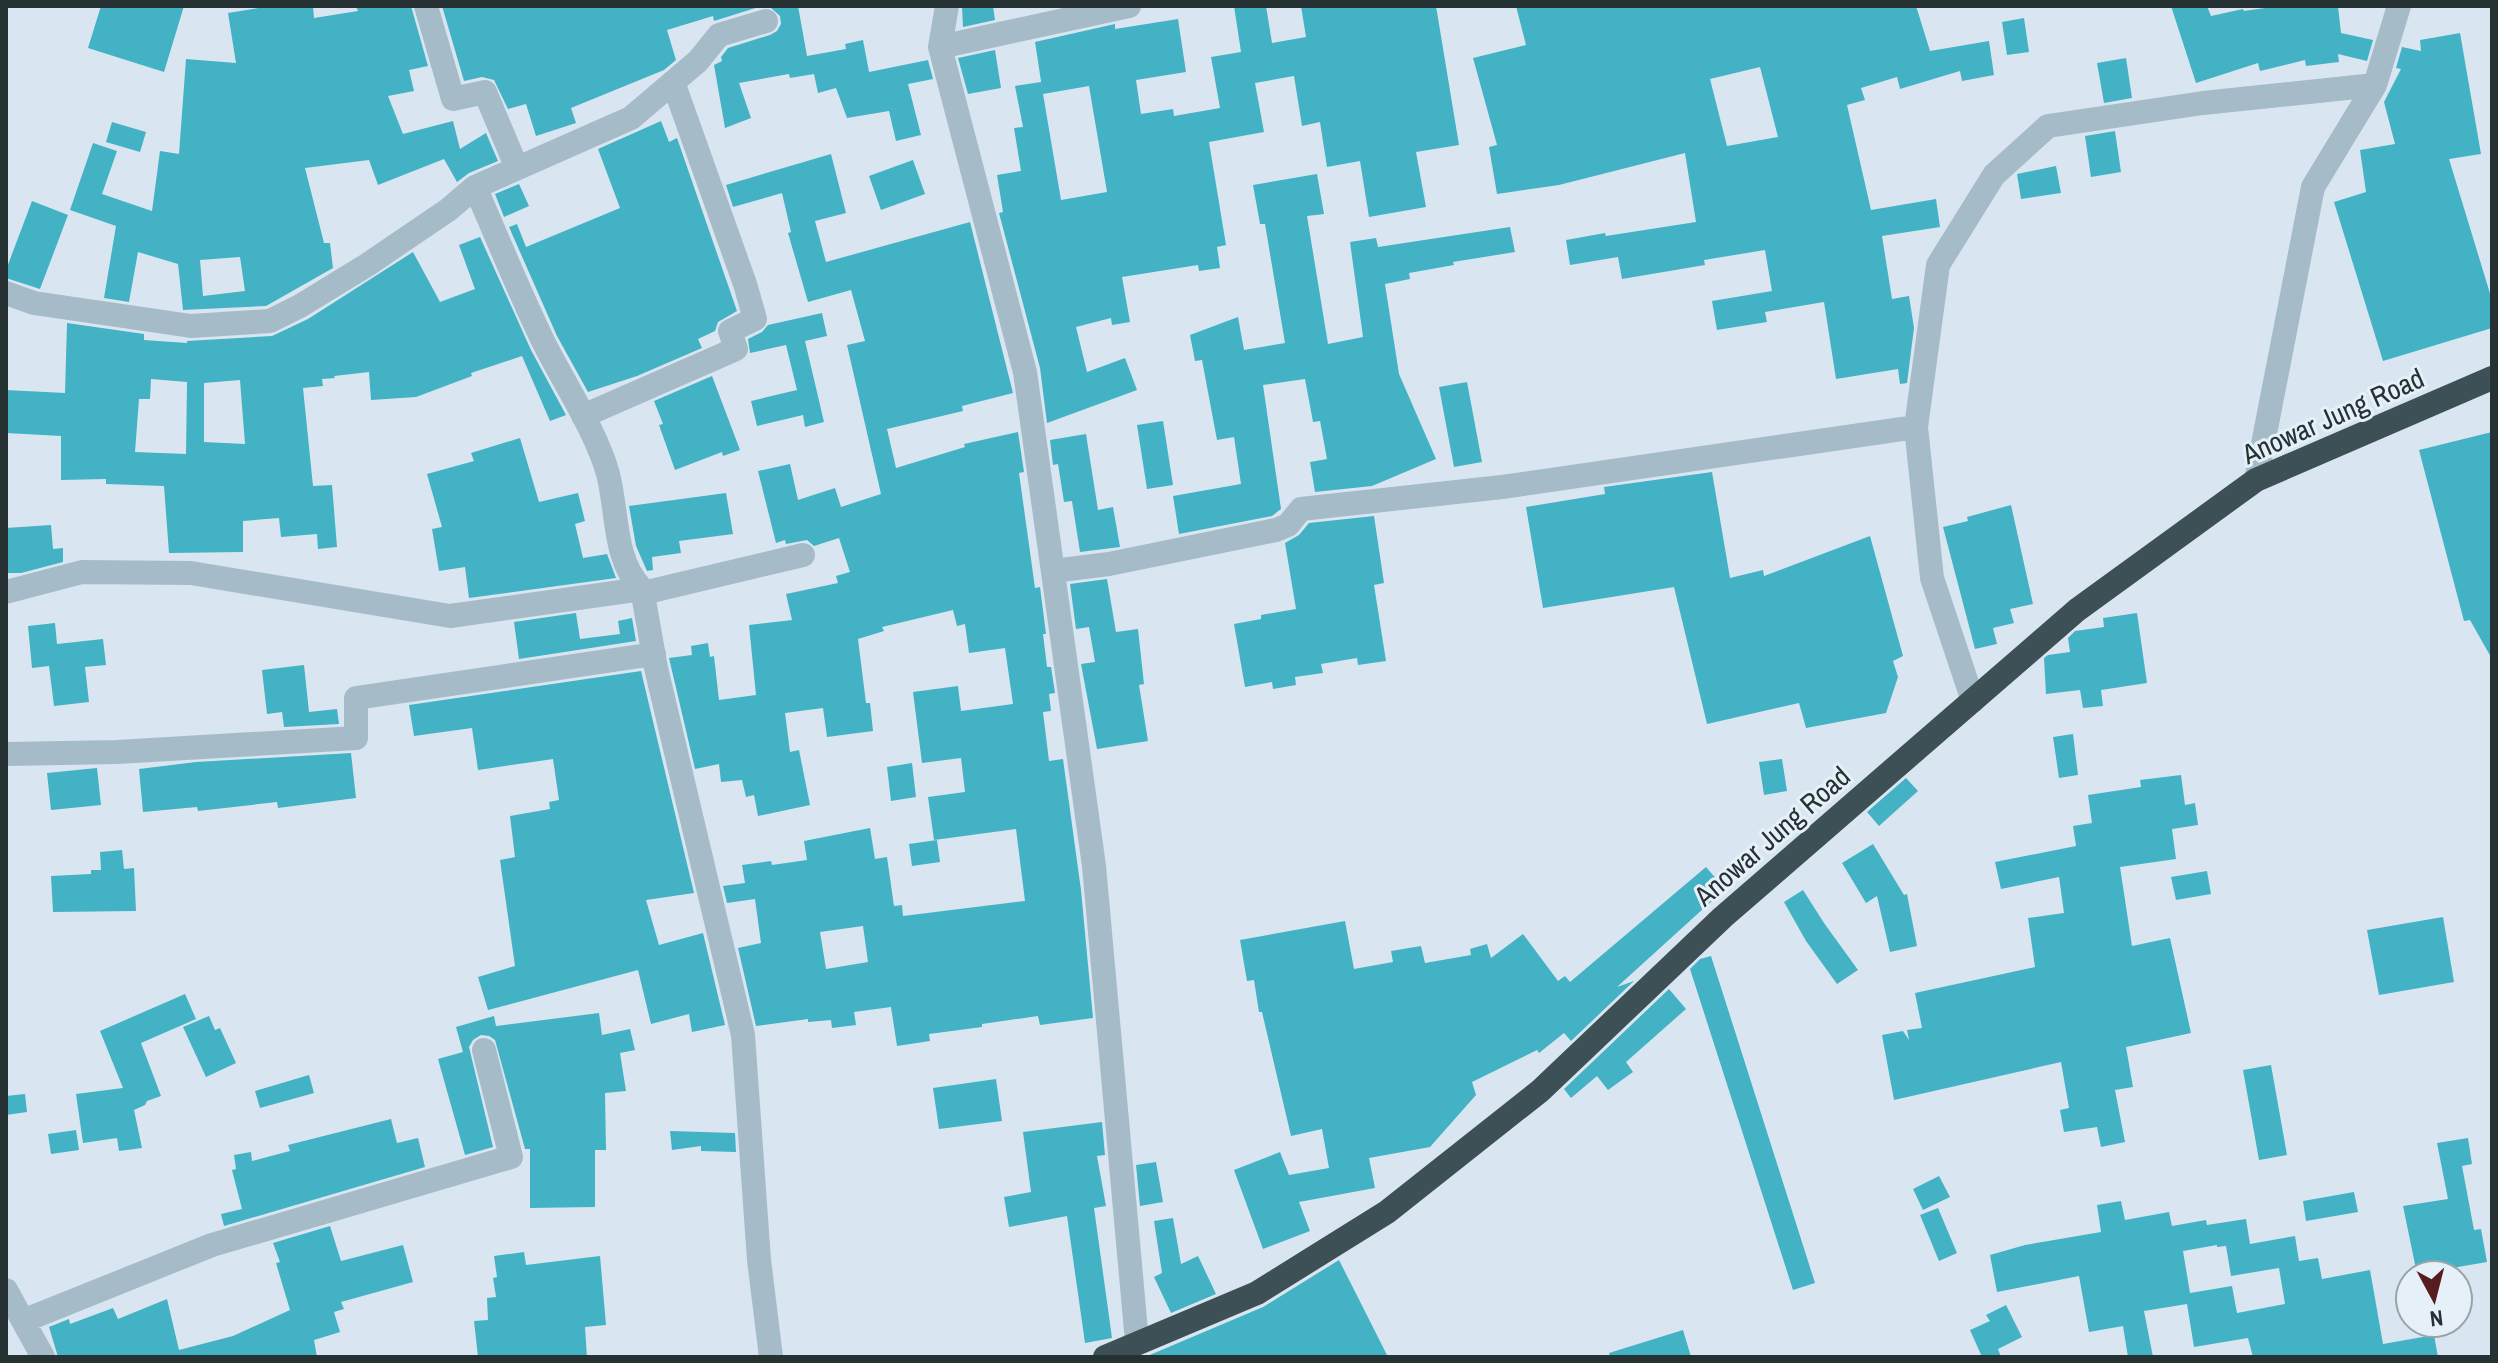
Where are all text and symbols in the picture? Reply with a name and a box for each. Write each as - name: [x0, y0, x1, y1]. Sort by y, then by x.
- street label: Anowar Jung Road: [2235, 359, 2430, 473]
- street label: Anowar Jung Road: [1685, 758, 1858, 915]
- north arrow: [2394, 1259, 2474, 1339]
- text: N: [2428, 1303, 2445, 1335]

